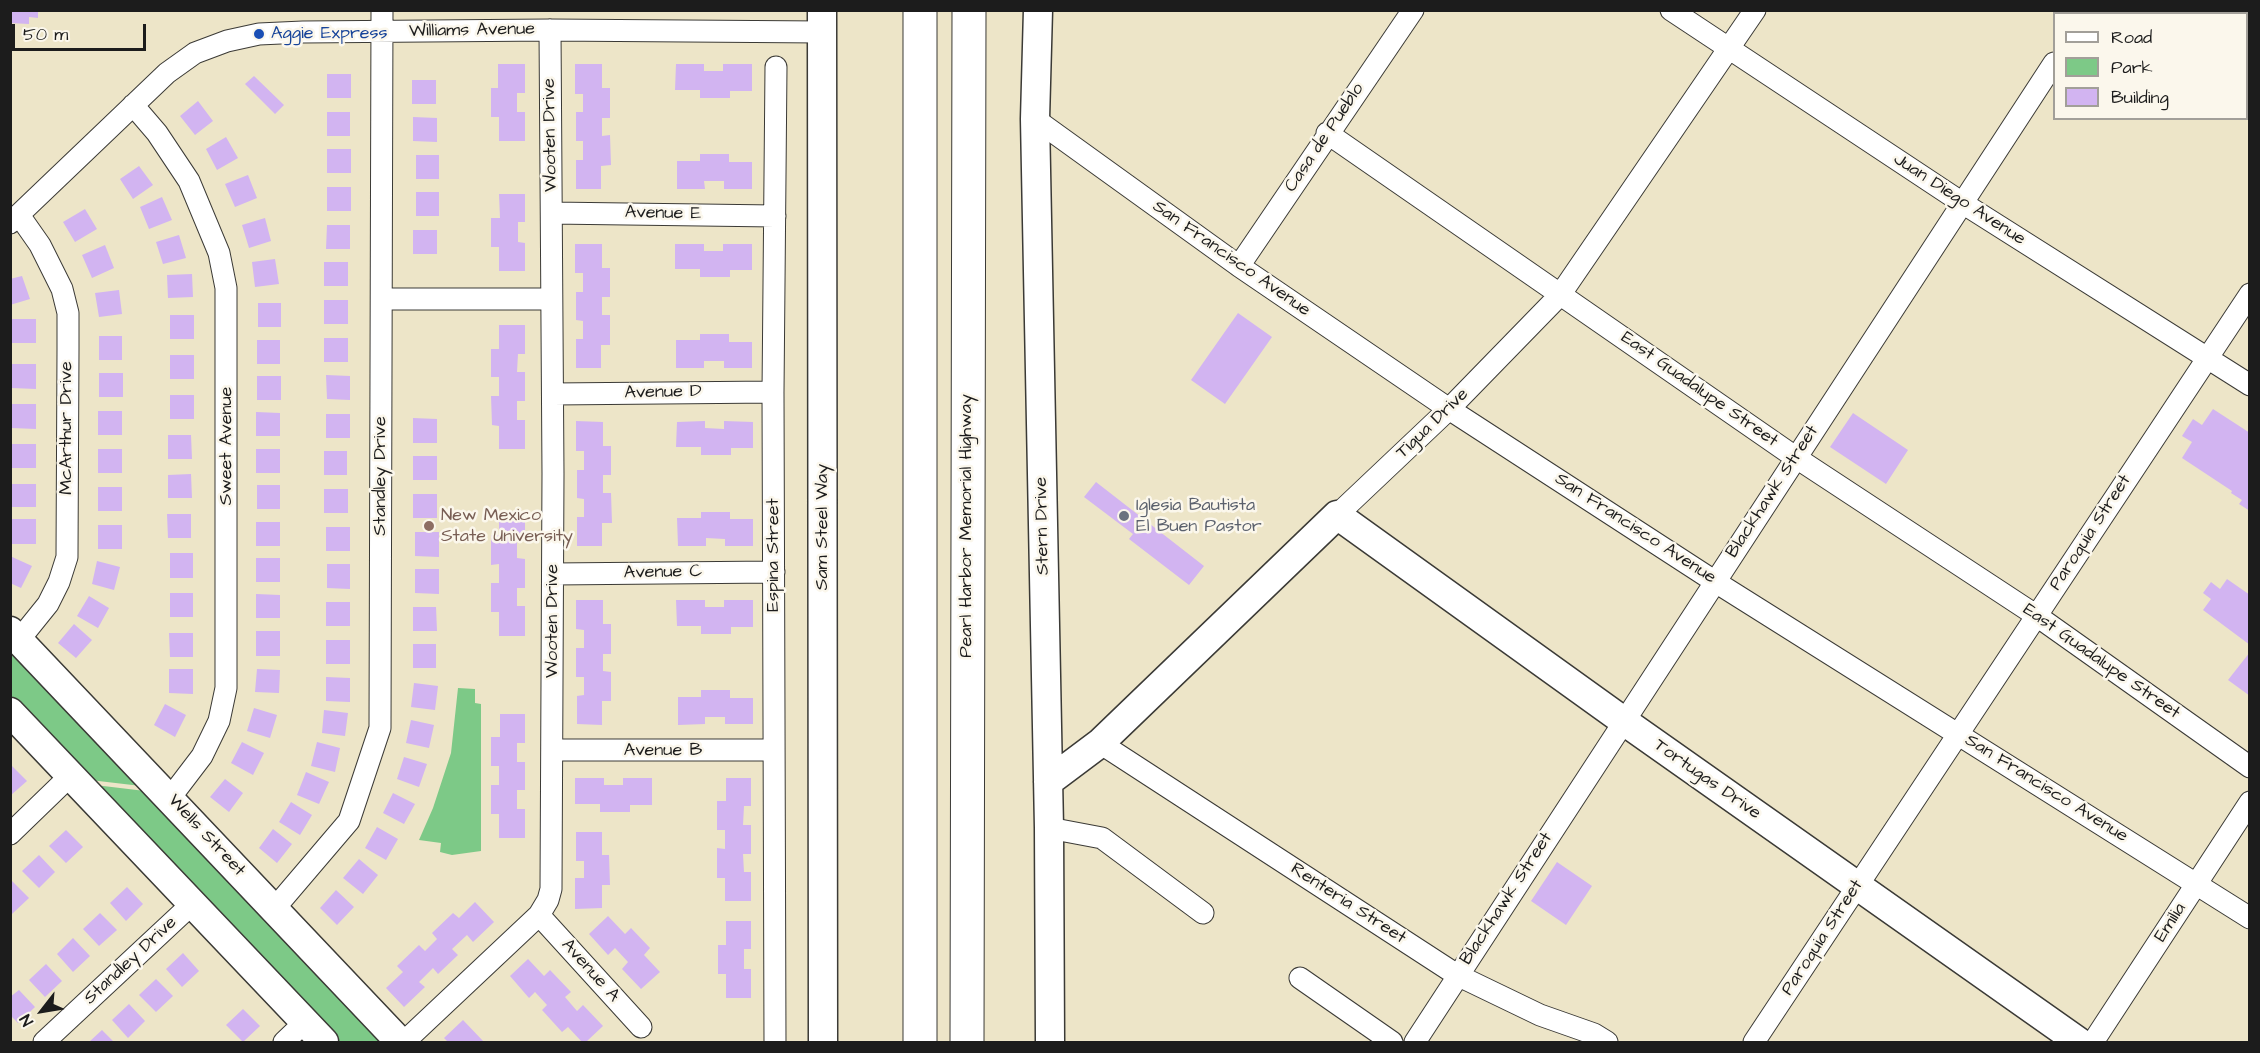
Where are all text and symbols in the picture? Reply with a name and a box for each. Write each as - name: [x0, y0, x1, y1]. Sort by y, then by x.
- scale bar: [15, 12, 148, 50]
- legend: [2053, 12, 2248, 120]
- street label: Williams Avenue: [409, 19, 535, 43]
- text: 50 m: [23, 22, 68, 47]
- place label: Aggie Express: [271, 23, 388, 45]
- text: Road: [2111, 25, 2152, 50]
- marker: Aggie Express: [252, 27, 266, 41]
- text: Park: [2111, 55, 2153, 80]
- street label: Wooten Drive: [539, 78, 563, 192]
- street label: Casa de Pueblo: [1281, 79, 1369, 197]
- text: Building: [2111, 85, 2169, 110]
- street label: Juan Diego Avenue: [1889, 149, 2029, 251]
- street label: San Francisco Avenue: [1148, 196, 1314, 322]
- street label: Avenue E: [625, 203, 701, 225]
- street label: East Guadalupe Street: [1616, 328, 1782, 452]
- street label: McArthur Drive: [56, 361, 78, 495]
- street label: Avenue D: [624, 382, 702, 404]
- street label: Tigua Drive: [1392, 384, 1474, 464]
- street label: Sweet Avenue: [216, 387, 238, 505]
- street label: Pearl Harbor Memorial Highway: [956, 394, 978, 658]
- street label: Standley Drive: [370, 416, 392, 536]
- street label: Blackhawk Street: [1722, 422, 1824, 562]
- street label: Sam Steel Way: [812, 464, 834, 590]
- street label: San Francisco Avenue: [1550, 469, 1720, 589]
- street label: Paroquia Street: [2046, 471, 2136, 595]
- street label: Stern Drive: [1031, 477, 1055, 575]
- place label: Iglesia Bautista El Buen Pastor: [1136, 495, 1262, 538]
- street label: Espina Street: [763, 498, 785, 612]
- place label: New Mexico State University: [441, 505, 573, 548]
- marker: Iglesia Bautista El Buen Pastor: [1117, 509, 1131, 523]
- marker: New Mexico State University: [422, 519, 436, 533]
- street label: Avenue C: [624, 562, 702, 584]
- street label: Wooten Drive: [542, 564, 564, 678]
- street label: East Guadalupe Street: [2018, 600, 2184, 724]
- street label: San Francisco Avenue: [1961, 730, 2131, 848]
- street label: Tortugas Drive: [1649, 735, 1765, 825]
- street label: Avenue B: [624, 740, 702, 762]
- street label: Wells Street: [163, 791, 249, 881]
- street label: Blackhawk Street: [1456, 829, 1558, 969]
- street label: Renteria Street: [1286, 859, 1410, 949]
- street label: Paroquia Street: [1778, 876, 1868, 1000]
- street label: Emilia: [2150, 899, 2192, 947]
- street label: Standley Drive: [80, 912, 182, 1010]
- street label: Avenue A: [556, 935, 624, 1007]
- north arrow: [12, 981, 72, 1041]
- text: N: [15, 1010, 39, 1030]

